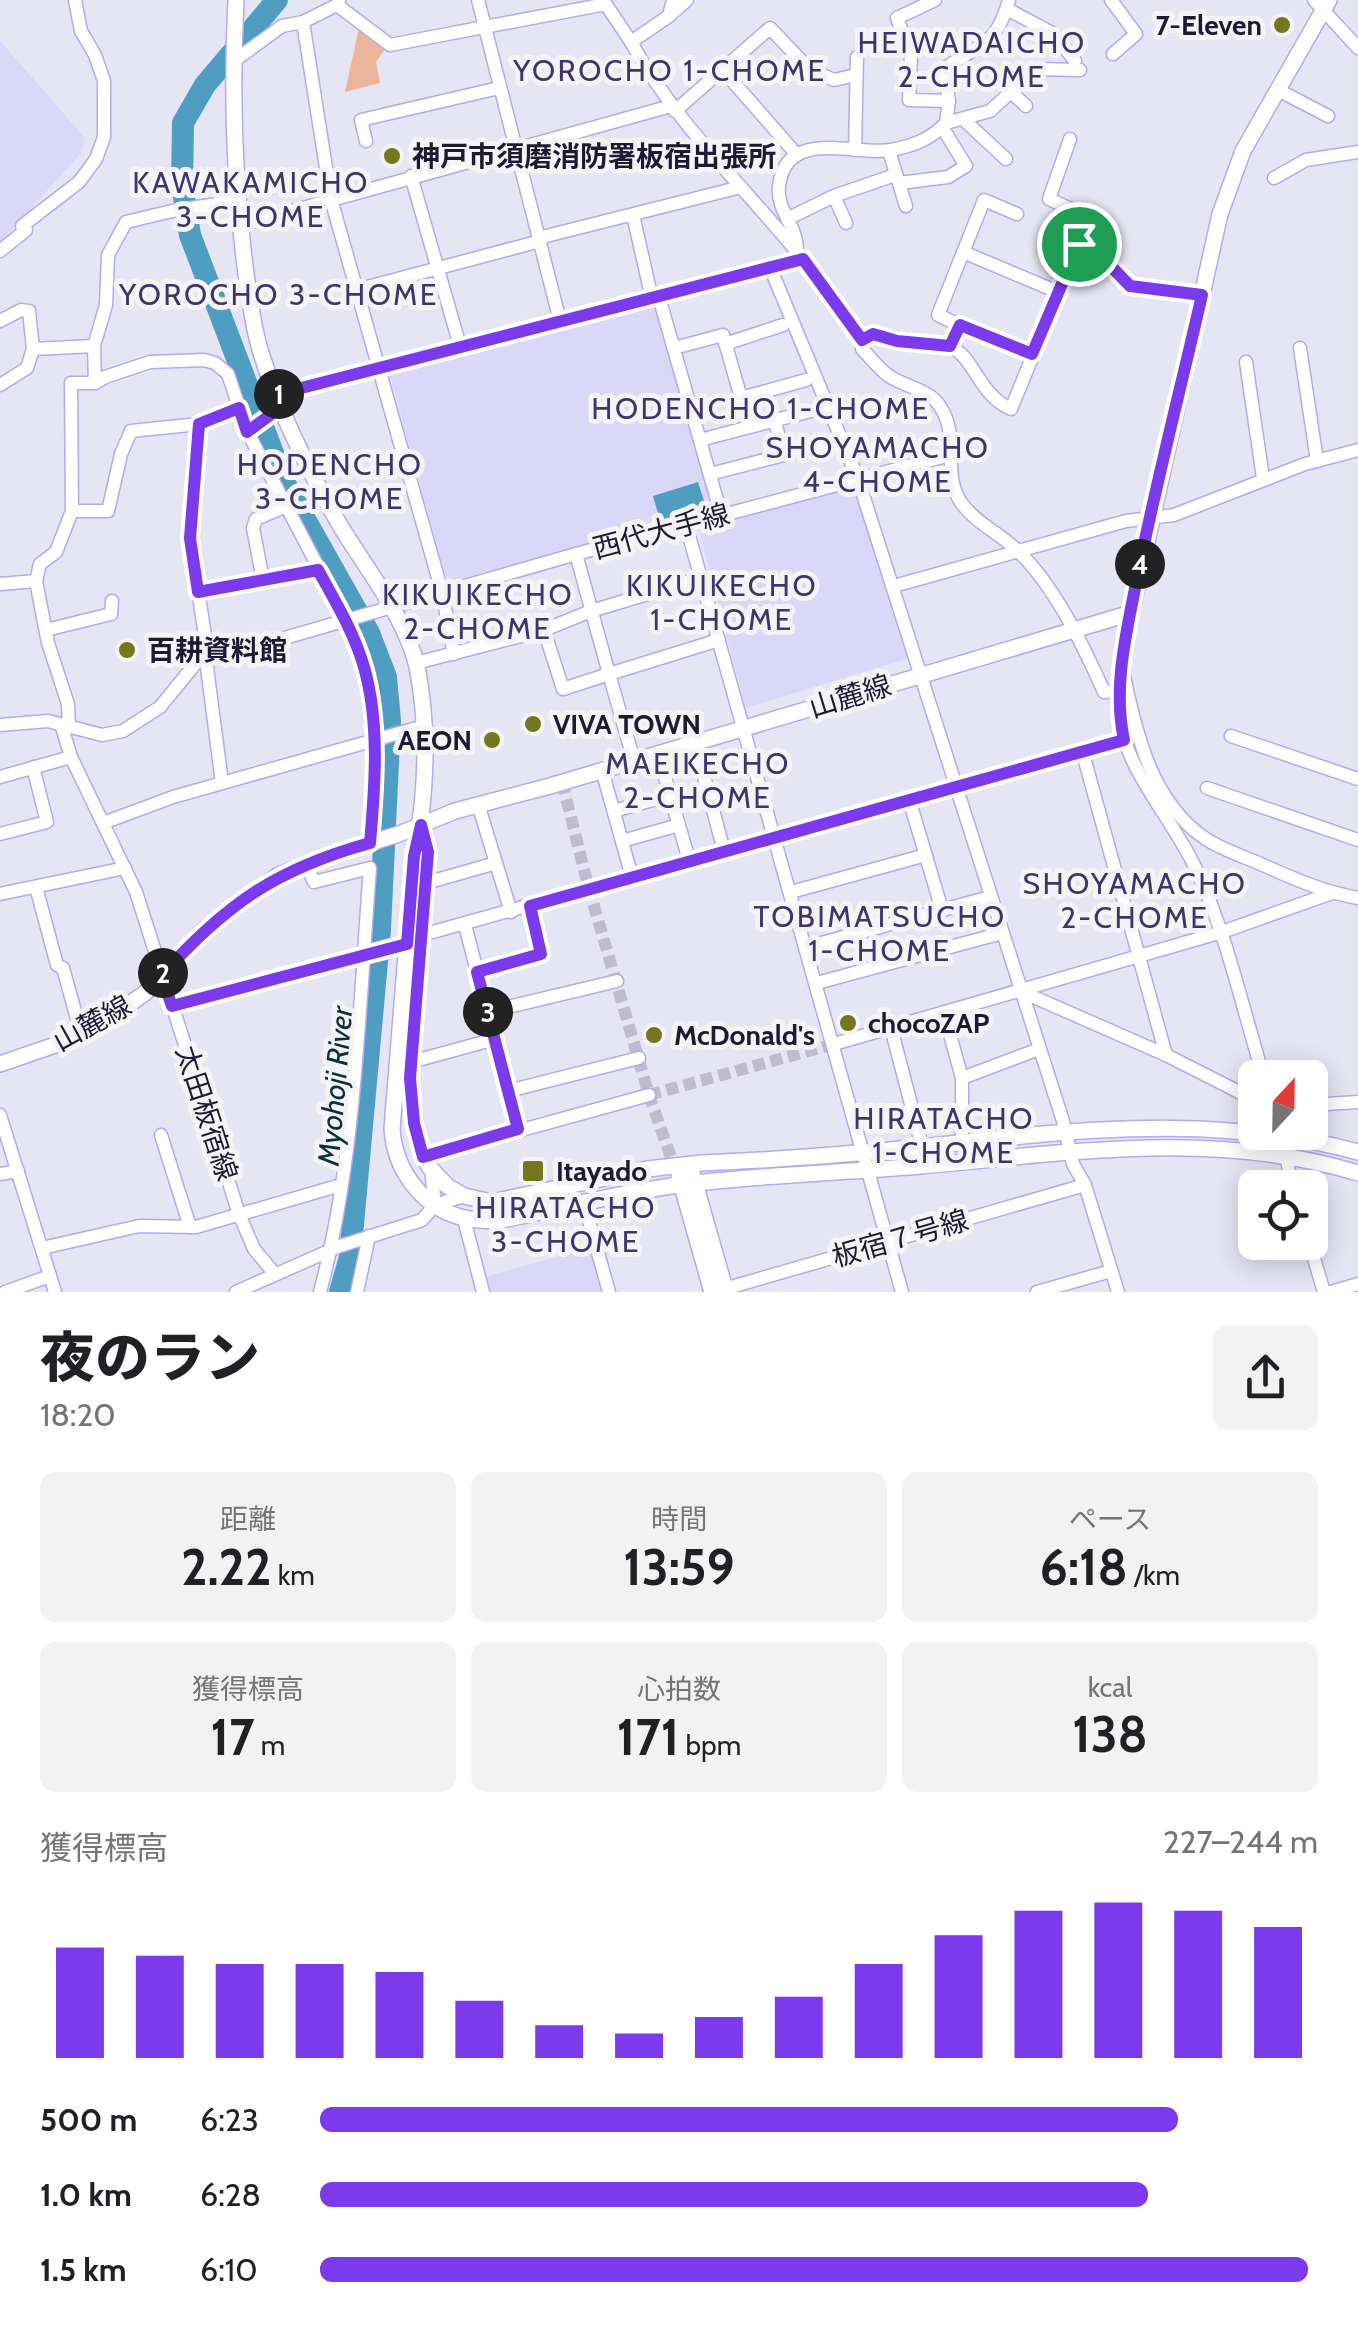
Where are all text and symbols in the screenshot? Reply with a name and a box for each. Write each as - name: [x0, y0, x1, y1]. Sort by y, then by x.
- place label: 7-Eleven: [1156, 8, 1262, 42]
- marker: 7-Eleven: [1271, 14, 1293, 36]
- district label: HEIWADAICHO 2-CHOME: [857, 24, 1087, 95]
- district label: YOROCHO 1-CHOME: [512, 52, 827, 89]
- place label: 神戸市須磨消防署板宿出張所: [412, 139, 776, 173]
- marker: 神戸市須磨消防署板宿出張所: [381, 145, 403, 167]
- district label: KAWAKAMICHO 3-CHOME: [132, 164, 370, 235]
- pin: [1037, 202, 1122, 287]
- icon: arrive: [1052, 217, 1107, 272]
- district label: YOROCHO 3-CHOME: [118, 276, 439, 313]
- pin: 1: [254, 369, 304, 419]
- text: 1: [274, 377, 284, 411]
- district label: HODENCHO 1-CHOME: [591, 390, 931, 427]
- district label: SHOYAMACHO 4-CHOME: [766, 429, 990, 500]
- district label: HODENCHO 3-CHOME: [237, 446, 423, 517]
- street label: 西代大手線: [589, 496, 733, 566]
- pin: 4: [1115, 539, 1165, 589]
- text: 4: [1131, 547, 1149, 581]
- district label: KIKUIKECHO 1-CHOME: [626, 567, 818, 638]
- district label: KIKUIKECHO 2-CHOME: [382, 576, 574, 647]
- place label: 百耕資料館: [147, 633, 287, 667]
- marker: 百耕資料館: [116, 639, 138, 661]
- street label: 山麓線: [805, 667, 895, 725]
- place label: VIVA TOWN: [553, 707, 701, 741]
- marker: VIVA TOWN: [522, 713, 544, 735]
- place label: AEON: [398, 723, 472, 757]
- marker: AEON: [481, 729, 503, 751]
- district label: MAEIKECHO 2-CHOME: [605, 745, 791, 816]
- district label: SHOYAMACHO 2-CHOME: [1023, 865, 1247, 936]
- district label: TOBIMATSUCHO 1-CHOME: [754, 898, 1007, 969]
- pin: 2: [138, 948, 188, 998]
- text: 2: [156, 956, 170, 990]
- pin: 3: [463, 987, 513, 1037]
- street label: 山麓線: [47, 988, 137, 1058]
- text: 3: [480, 995, 496, 1029]
- water label: Myohoji River: [310, 1003, 361, 1168]
- place label: chocoZAP: [868, 1006, 990, 1040]
- marker: chocoZAP: [837, 1012, 859, 1034]
- place label: McDonald's: [674, 1018, 815, 1052]
- marker: McDonald's: [643, 1024, 665, 1046]
- street label: 太田板宿線: [169, 1041, 245, 1185]
- north arrow: [1238, 1060, 1328, 1150]
- map controls: [1238, 1060, 1328, 1260]
- district label: HIRATACHO 1-CHOME: [853, 1100, 1035, 1171]
- place label: Itayado: [556, 1154, 647, 1188]
- marker: Itayado: [520, 1158, 546, 1184]
- button: locate: [1238, 1170, 1328, 1260]
- district label: HIRATACHO 3-CHOME: [475, 1189, 657, 1260]
- street label: 板宿７号線: [828, 1202, 972, 1274]
- text: 夜のラン: [40, 1324, 260, 1391]
- button: share: [1213, 1325, 1318, 1430]
- text: 18:20: [40, 1395, 116, 1434]
- text: 距離: [220, 1502, 276, 1536]
- text: 時間: [651, 1502, 707, 1536]
- text: ペース: [1069, 1502, 1151, 1536]
- text: 2.22: [181, 1537, 272, 1598]
- text: 13:59: [623, 1537, 735, 1598]
- text: 6:18: [1040, 1537, 1128, 1598]
- text: km: [272, 1558, 315, 1592]
- text: /km: [1128, 1558, 1180, 1592]
- text: kcal: [1088, 1670, 1132, 1704]
- text: 獲得標高: [192, 1672, 304, 1706]
- text: 心拍数: [637, 1672, 721, 1706]
- text: 138: [1072, 1704, 1148, 1765]
- text: 17: [211, 1707, 255, 1768]
- text: 171: [617, 1707, 679, 1768]
- text: m: [255, 1728, 285, 1762]
- text: bpm: [679, 1728, 741, 1762]
- text: 227–244 m: [1163, 1822, 1318, 1861]
- text: 獲得標高: [40, 1828, 168, 1867]
- text: 500 m: [40, 2100, 137, 2139]
- text: 6:23: [200, 2100, 259, 2139]
- text: 1.0 km: [40, 2175, 132, 2214]
- text: 6:28: [200, 2175, 261, 2214]
- text: 1.5 km: [40, 2250, 127, 2289]
- text: 6:10: [200, 2250, 258, 2289]

